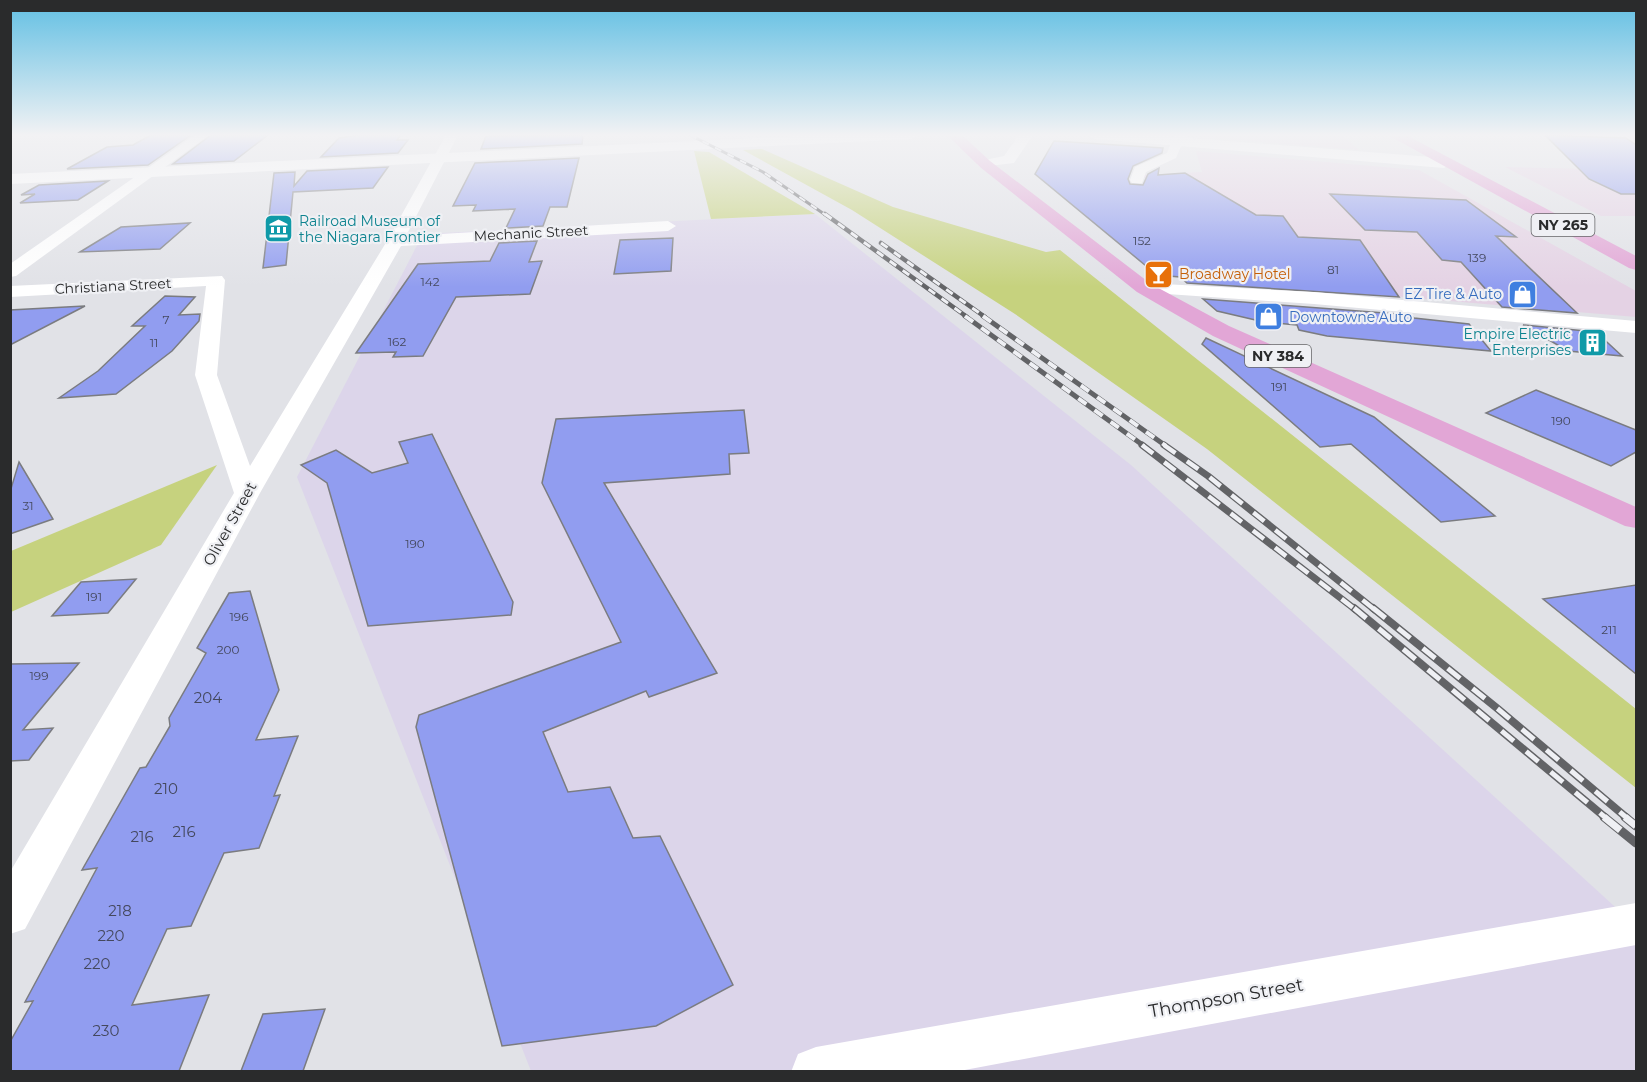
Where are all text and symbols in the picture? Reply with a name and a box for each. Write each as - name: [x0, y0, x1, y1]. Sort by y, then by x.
- place label: Railroad Museum of the Niagara Frontier: [299, 212, 441, 246]
- museum icon: Railroad Museum of the Niagara Frontier: [262, 213, 294, 245]
- road number: NY 265: [1532, 214, 1594, 236]
- street label: Mechanic Street: [473, 221, 589, 245]
- house number: 152: [1133, 233, 1151, 248]
- house number: 139: [1468, 250, 1486, 265]
- bar icon: Broadway Hotel: [1142, 258, 1174, 290]
- house number: 81: [1327, 262, 1339, 277]
- place label: Broadway Hotel: [1179, 265, 1291, 283]
- street label: Christiana Street: [54, 274, 172, 298]
- house number: 142: [420, 274, 440, 289]
- shop icon: EZ Tire & Auto: [1507, 278, 1539, 310]
- place label: EZ Tire & Auto: [1404, 285, 1502, 303]
- shop icon: Downtowne Auto: [1252, 301, 1284, 333]
- place label: Downtowne Auto: [1289, 308, 1413, 326]
- house number: 7: [162, 312, 170, 327]
- place label: Empire Electric Enterprises: [1464, 325, 1571, 359]
- building icon: Empire Electric Enterprises: [1576, 326, 1608, 358]
- house number: 162: [388, 334, 406, 349]
- house number: 11: [150, 335, 158, 350]
- road number: NY 384: [1245, 345, 1311, 367]
- house number: 191: [1271, 379, 1287, 394]
- house number: 190: [1551, 413, 1571, 428]
- street label: Oliver Street: [199, 479, 260, 569]
- house number: 31: [22, 498, 34, 513]
- house number: 190: [405, 536, 425, 551]
- house number: 191: [86, 589, 102, 604]
- house number: 196: [230, 609, 248, 624]
- house number: 211: [1601, 622, 1617, 637]
- house number: 200: [217, 642, 239, 657]
- house number: 199: [30, 668, 48, 683]
- house number: 204: [194, 688, 222, 707]
- house number: 210: [154, 779, 178, 798]
- house number: 216: [172, 822, 196, 841]
- house number: 216: [130, 827, 154, 846]
- house number: 218: [108, 901, 132, 920]
- house number: 220: [98, 926, 125, 945]
- house number: 220: [84, 954, 111, 973]
- street label: Thompson Street: [1147, 974, 1305, 1022]
- house number: 230: [93, 1021, 120, 1040]

